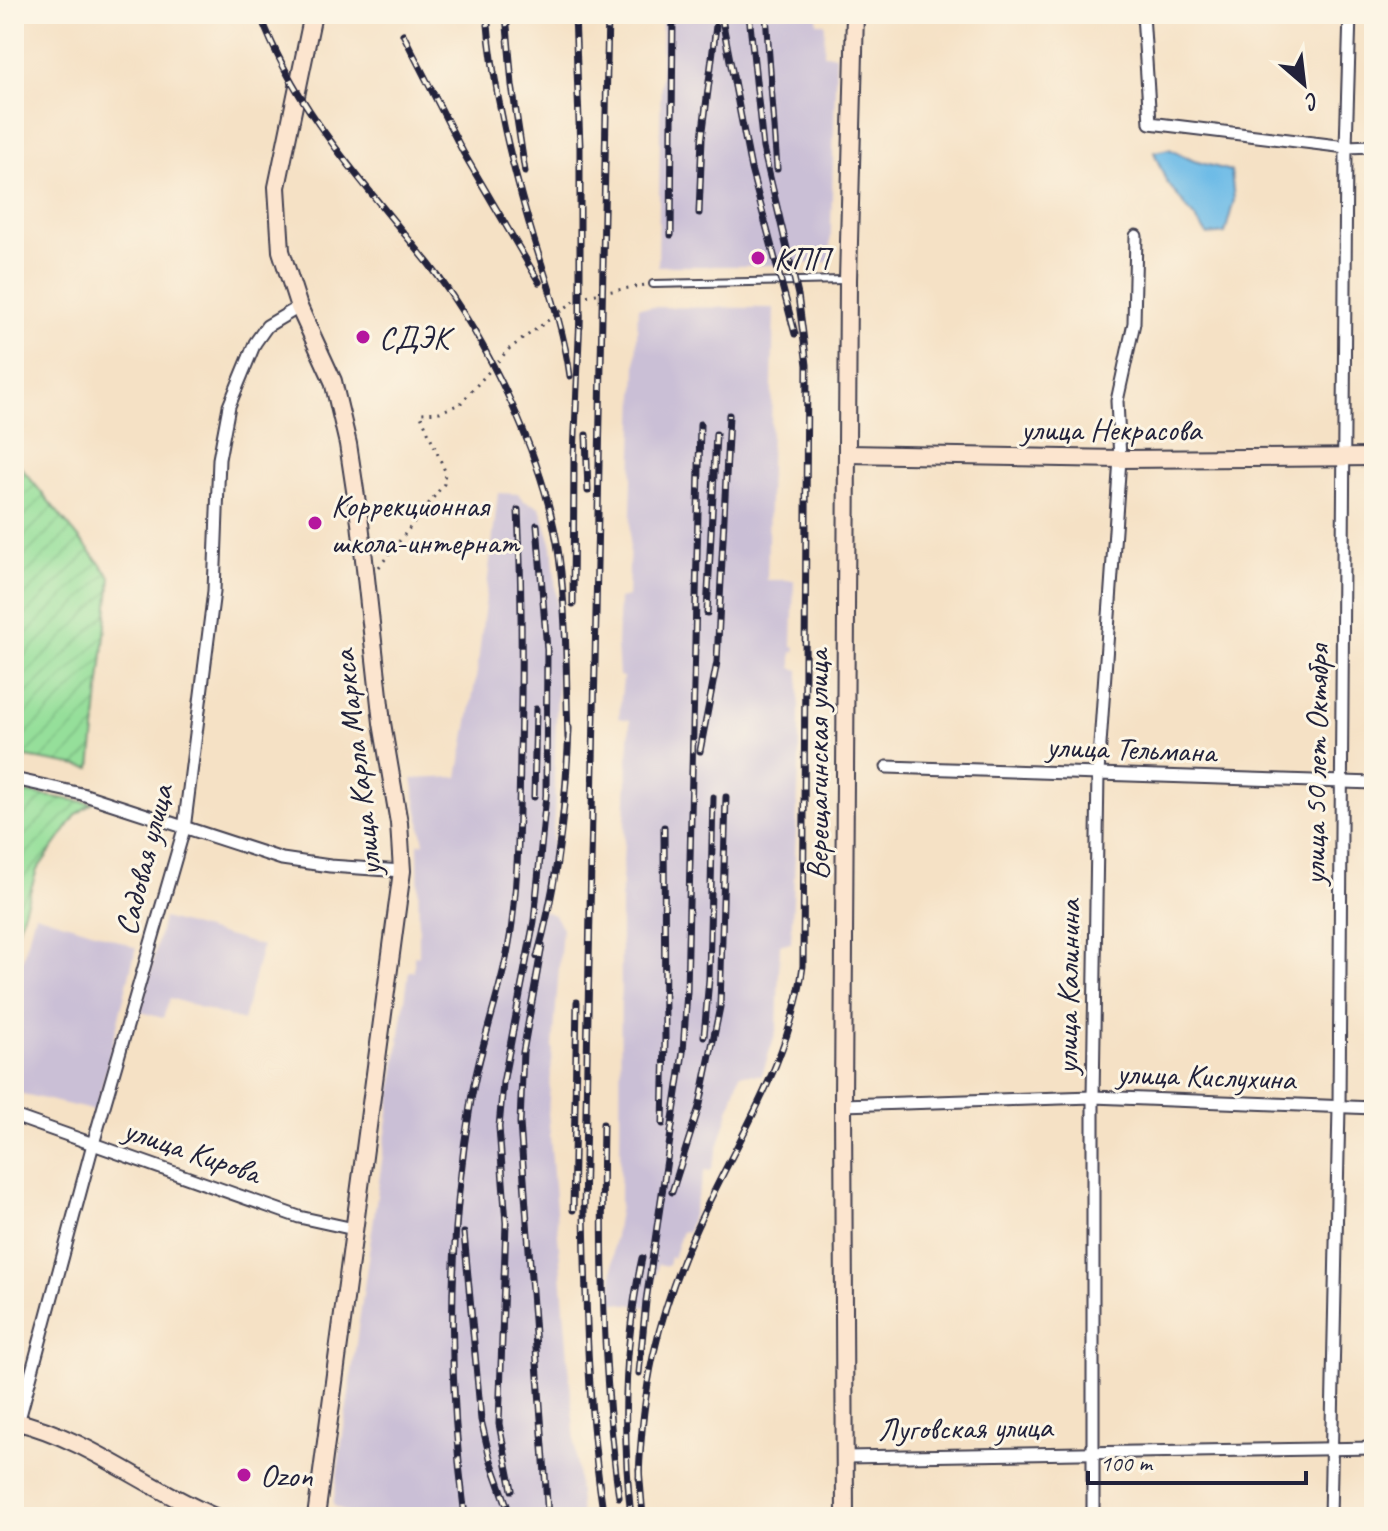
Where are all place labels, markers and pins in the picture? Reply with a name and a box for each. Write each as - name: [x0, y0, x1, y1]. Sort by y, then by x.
- place label: КПП: [774, 238, 834, 279]
- marker: КПП: [749, 249, 767, 267]
- place label: СДЭК: [379, 317, 455, 358]
- marker: СДЭК: [354, 328, 372, 346]
- place label: Коррекционная школа-интернат: [331, 485, 521, 563]
- marker: Коррекционная школа-интернат: [306, 514, 324, 532]
- place label: Ozon: [260, 1455, 313, 1496]
- marker: Ozon: [235, 1466, 253, 1484]

